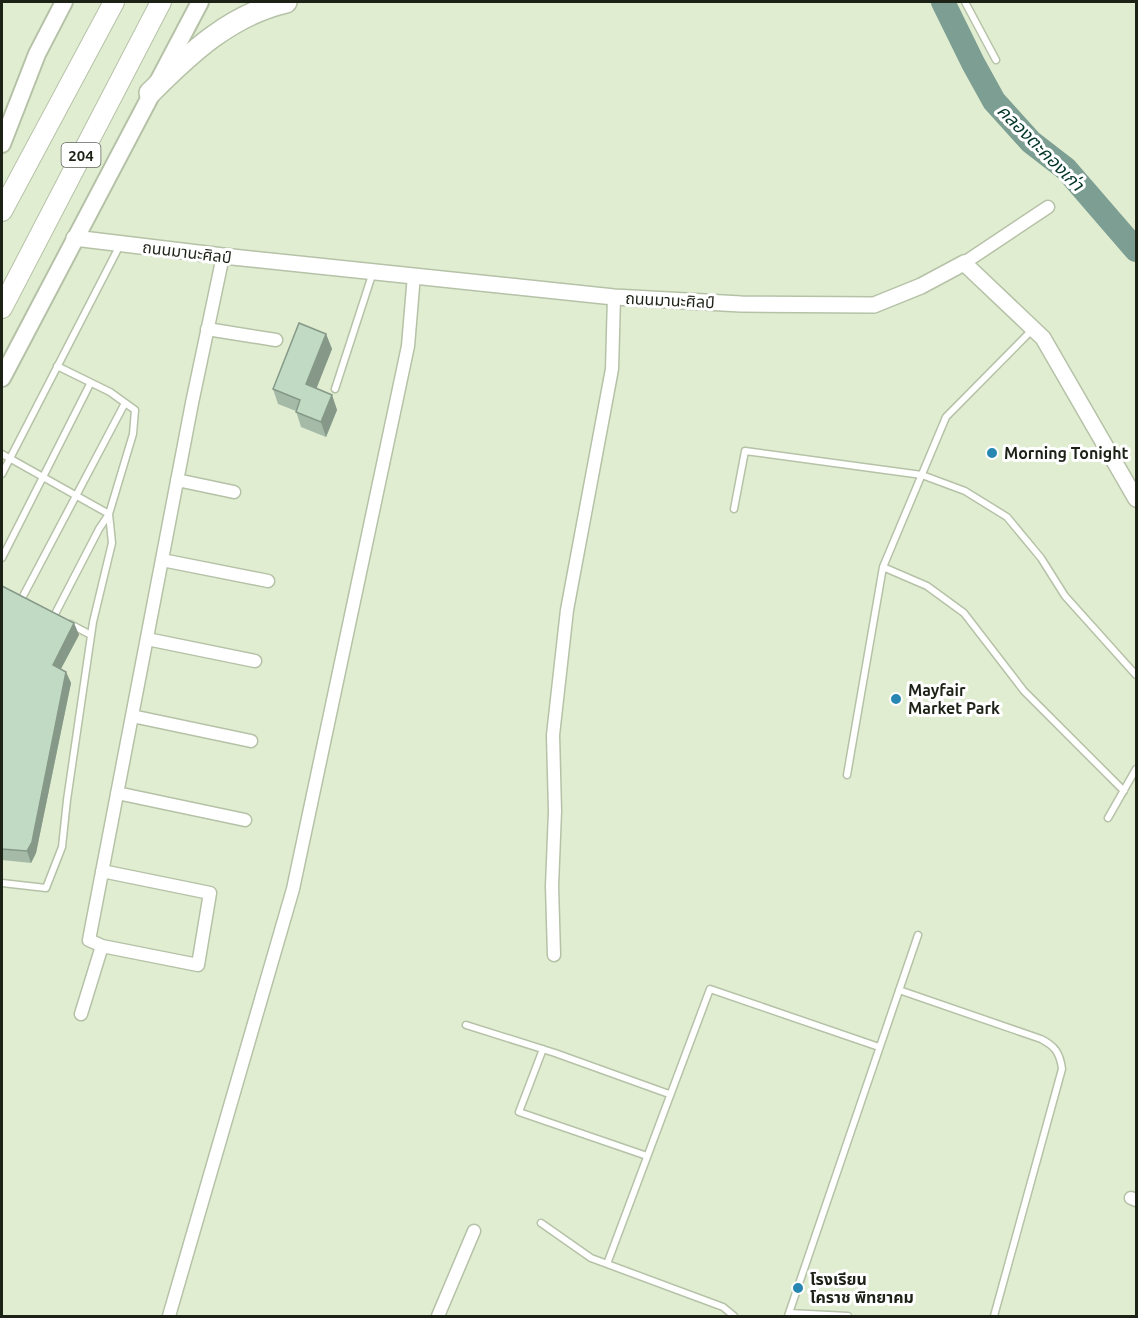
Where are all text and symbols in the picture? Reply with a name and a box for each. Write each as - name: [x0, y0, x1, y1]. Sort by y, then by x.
- water label: คลองตะคองเก่า: [994, 100, 1089, 195]
- road number: 204: [62, 143, 100, 167]
- street label: ถนนมานะศิลป์: [141, 238, 233, 266]
- street label: ถนนมานะศิลป์: [625, 289, 715, 311]
- place label: Morning Tonight: [1004, 444, 1129, 462]
- marker: Morning Tonight: [985, 446, 999, 460]
- place label: Mayfair Market Park: [908, 681, 1000, 717]
- marker: Mayfair Market Park: [889, 692, 903, 706]
- place label: โรงเรียน โคราช พิทยาคม: [810, 1270, 914, 1306]
- marker: โรงเรียน โคราช พิทยาคม: [791, 1281, 805, 1295]

